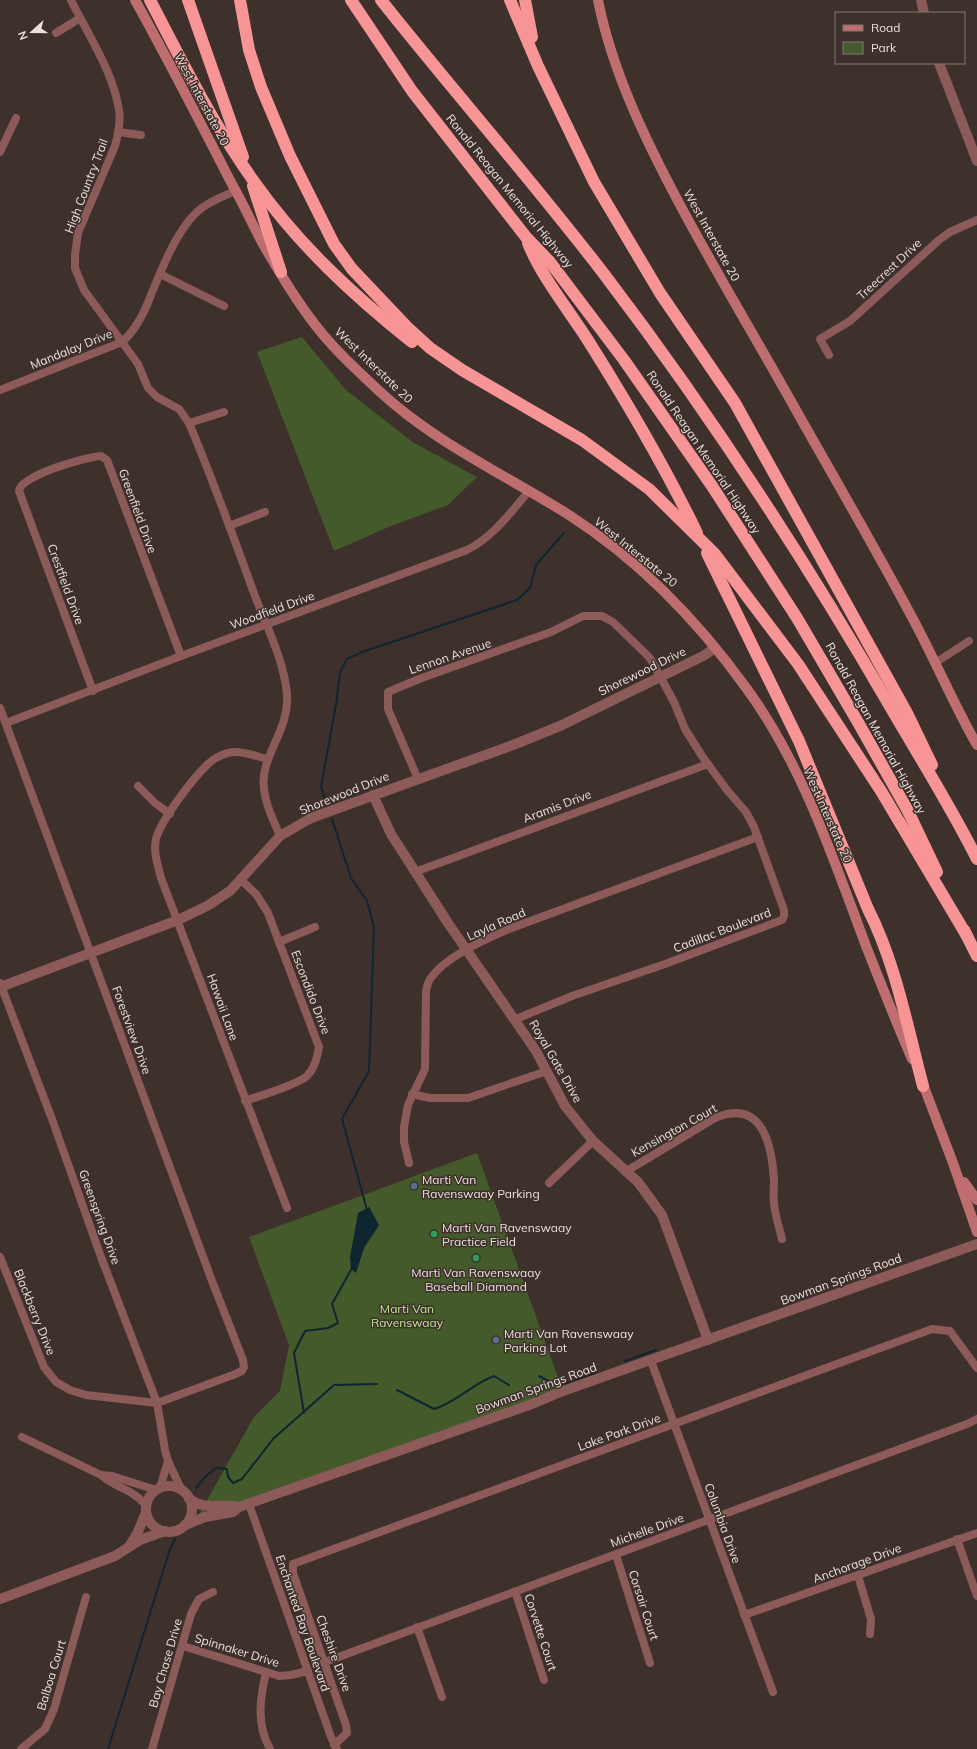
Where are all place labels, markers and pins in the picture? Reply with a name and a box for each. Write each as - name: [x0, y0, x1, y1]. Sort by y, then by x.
- place label: Marti Van Ravenswaay Parking: [422, 1172, 540, 1201]
- marker: Marti Van Ravenswaay Parking: [409, 1181, 419, 1191]
- place label: Marti Van Ravenswaay Practice Field: [442, 1220, 572, 1249]
- marker: Marti Van Ravenswaay Practice Field: [429, 1229, 439, 1239]
- marker: Marti Van Ravenswaay Baseball Diamond: [471, 1253, 481, 1263]
- place label: Marti Van Ravenswaay Baseball Diamond: [411, 1265, 541, 1294]
- place label: Marti Van Ravenswaay Parking Lot: [504, 1326, 634, 1355]
- marker: Marti Van Ravenswaay Parking Lot: [491, 1335, 501, 1345]

